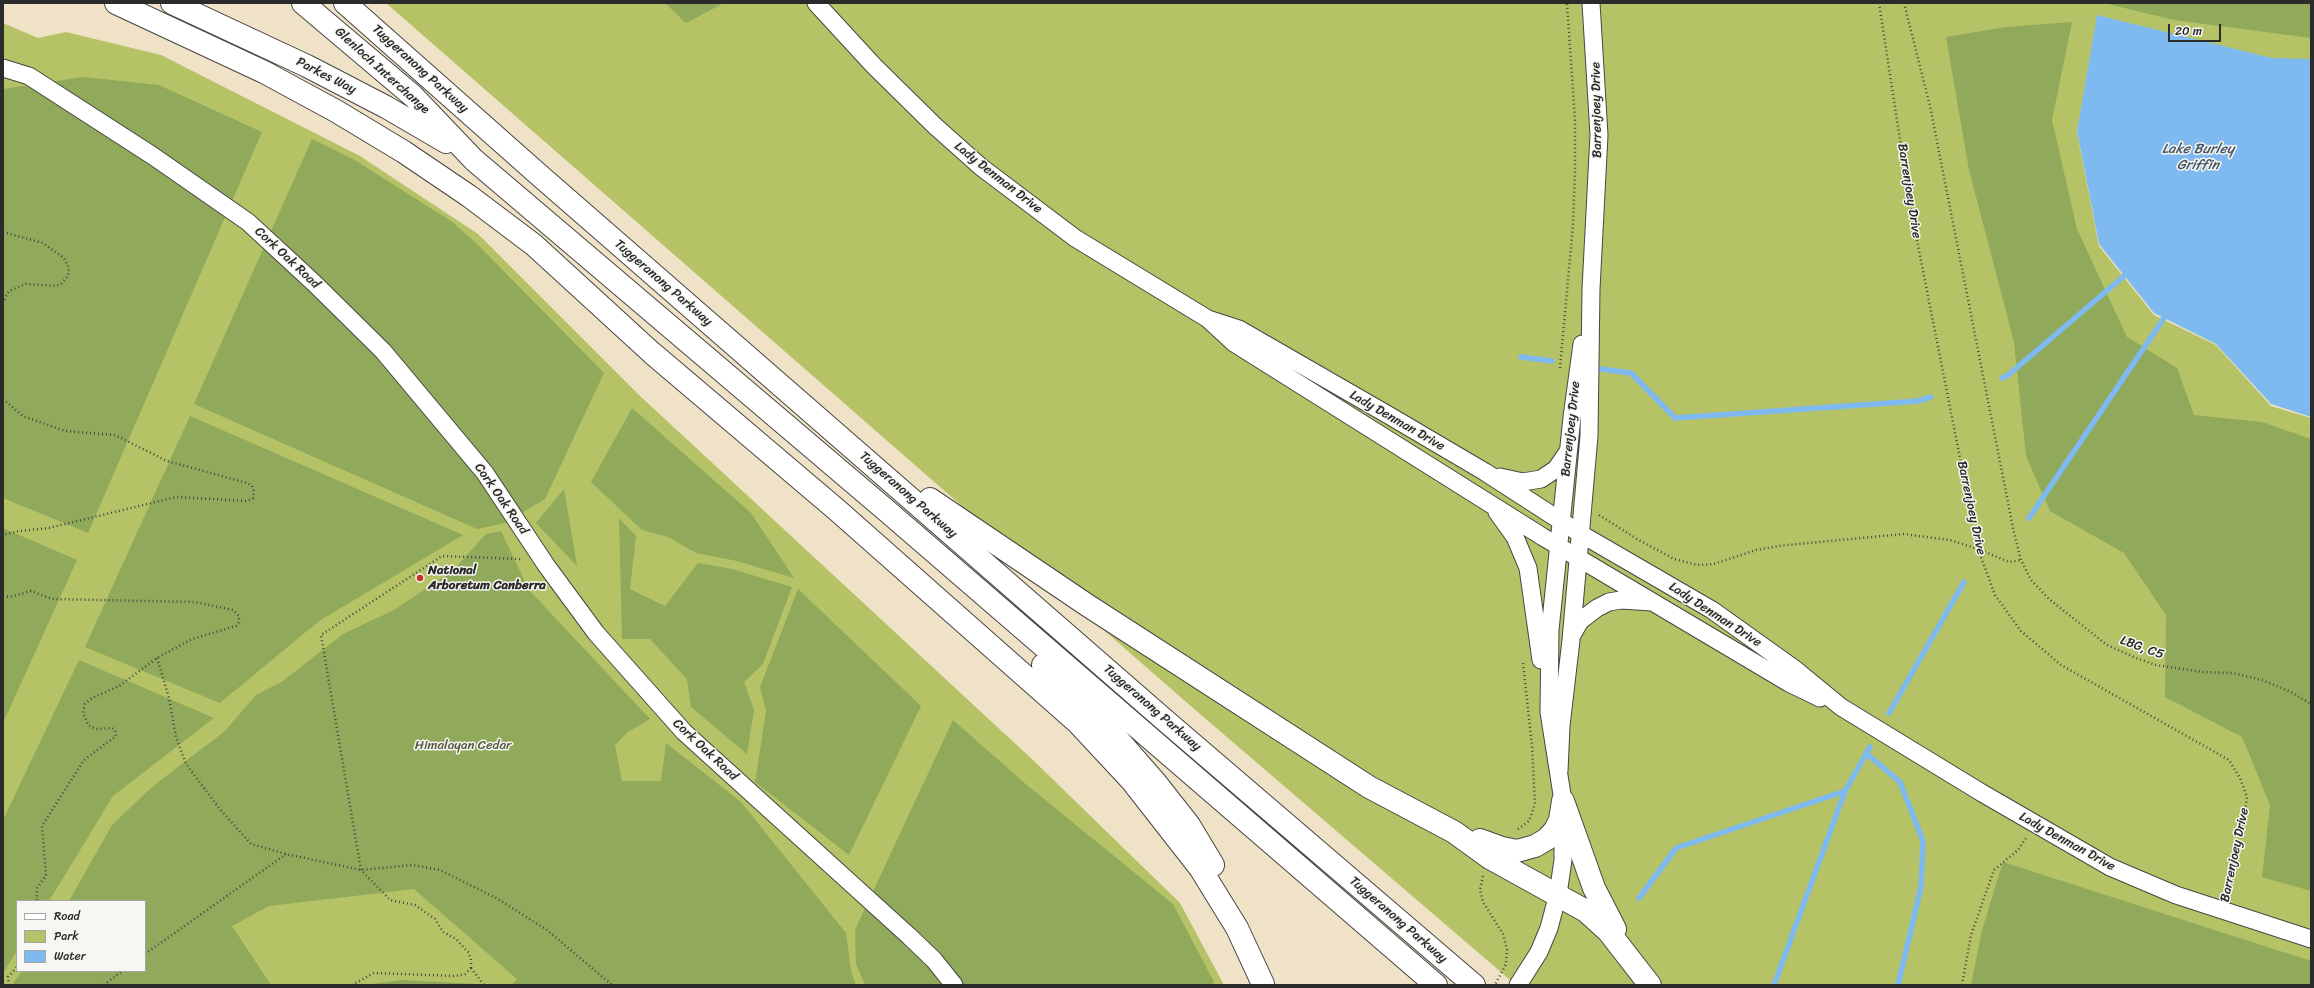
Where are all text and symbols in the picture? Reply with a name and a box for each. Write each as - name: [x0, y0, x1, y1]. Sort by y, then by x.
- scale bar: [2170, 16, 2223, 42]
- text: 20 m: [2175, 20, 2202, 42]
- street label: Tuggeranong Parkway: [369, 22, 471, 116]
- street label: Glenloch Interchange: [331, 24, 433, 118]
- street label: Parkes Way: [293, 54, 359, 98]
- street label: Barrenjoey Drive: [1588, 62, 1606, 158]
- street label: Lady Denman Drive: [951, 139, 1045, 217]
- water label: Lake Burley Griffin: [2162, 141, 2234, 174]
- street label: Barrenjoey Drive: [1894, 142, 1924, 240]
- street label: Cork Oak Road: [251, 224, 323, 292]
- street label: Tuggeranong Parkway: [611, 236, 715, 330]
- street label: Barrenjoey Drive: [1558, 380, 1584, 478]
- street label: Lady Denman Drive: [1347, 387, 1447, 455]
- street label: Tuggeranong Parkway: [856, 448, 960, 542]
- street label: Barrenjoey Drive: [1953, 459, 1989, 557]
- street label: Cork Oak Road: [471, 460, 531, 538]
- place label: National Arboretum Canberra: [428, 563, 546, 594]
- marker: National Arboretum Canberra: [415, 573, 425, 583]
- street label: Lady Denman Drive: [1666, 579, 1764, 651]
- street label: LBG, C5: [2118, 633, 2166, 663]
- street label: Tuggeranong Parkway: [1100, 661, 1204, 755]
- street label: Cork Oak Road: [669, 716, 741, 784]
- park label: Himalayan Cedar: [415, 738, 511, 754]
- street label: Barrenjoey Drive: [2217, 806, 2253, 904]
- street label: Lady Denman Drive: [2016, 809, 2118, 875]
- street label: Tuggeranong Parkway: [1346, 873, 1450, 967]
- legend: [16, 900, 146, 972]
- text: Road: [54, 905, 80, 927]
- text: Park: [54, 925, 79, 947]
- text: Water: [54, 945, 86, 967]

